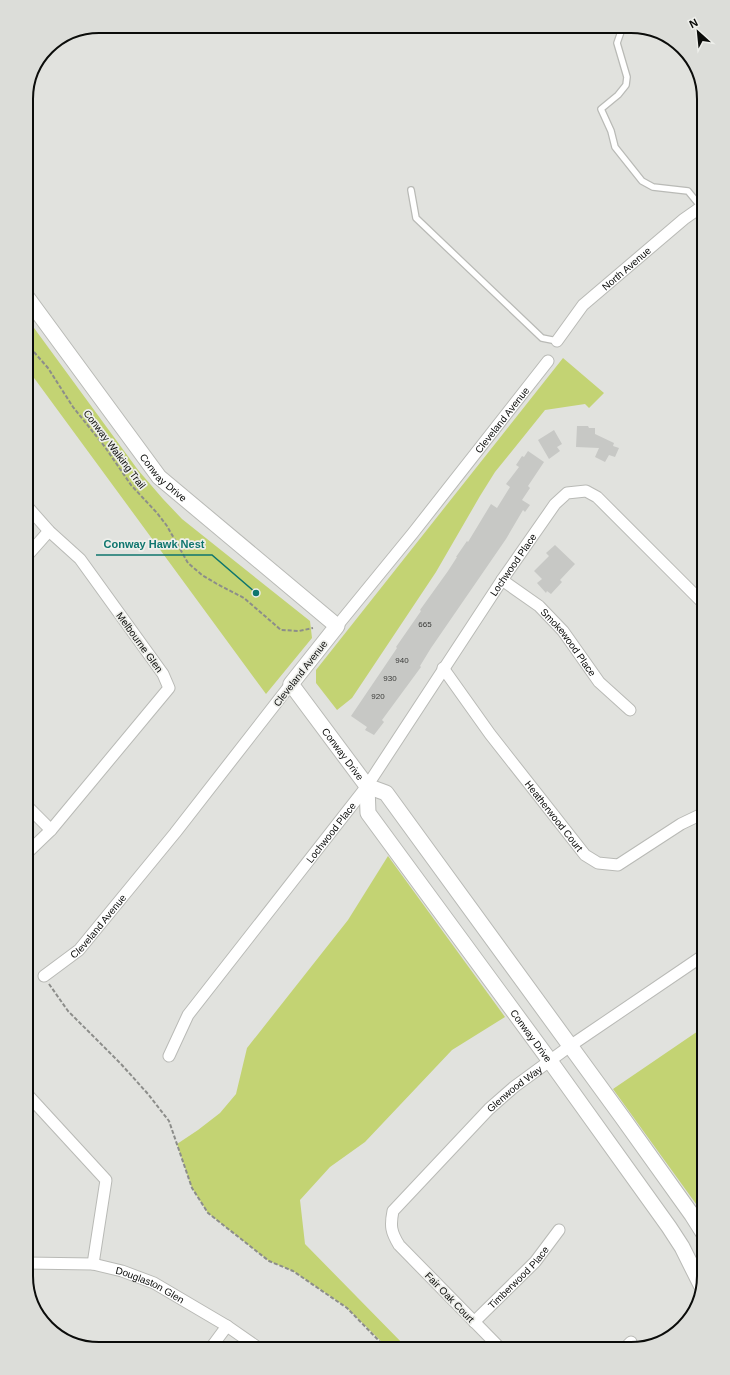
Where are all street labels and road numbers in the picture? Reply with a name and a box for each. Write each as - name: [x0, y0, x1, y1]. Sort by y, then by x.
- street label: North Avenue: [600, 245, 653, 292]
- street label: Cleveland Avenue: [473, 385, 532, 455]
- street label: Conway Walking Trail: [81, 408, 148, 491]
- street label: Conway Drive: [138, 452, 189, 504]
- street label: Lochwood Place: [488, 531, 539, 598]
- street label: Smokewood Place: [538, 606, 598, 679]
- street label: Melbourne Glen: [114, 610, 165, 674]
- street label: Cleveland Avenue: [271, 638, 330, 708]
- street label: Conway Drive: [320, 726, 366, 783]
- street label: Heatherwood Court: [523, 779, 585, 854]
- street label: Lochwood Place: [304, 800, 358, 865]
- street label: Cleveland Avenue: [68, 892, 129, 961]
- street label: Conway Drive: [508, 1007, 554, 1065]
- street label: Glenwood Way: [485, 1063, 544, 1114]
- street label: Timberwood Place: [486, 1244, 551, 1311]
- street label: Douglaston Glen: [115, 1265, 186, 1306]
- street label: Fair Oak Court: [423, 1270, 477, 1325]

